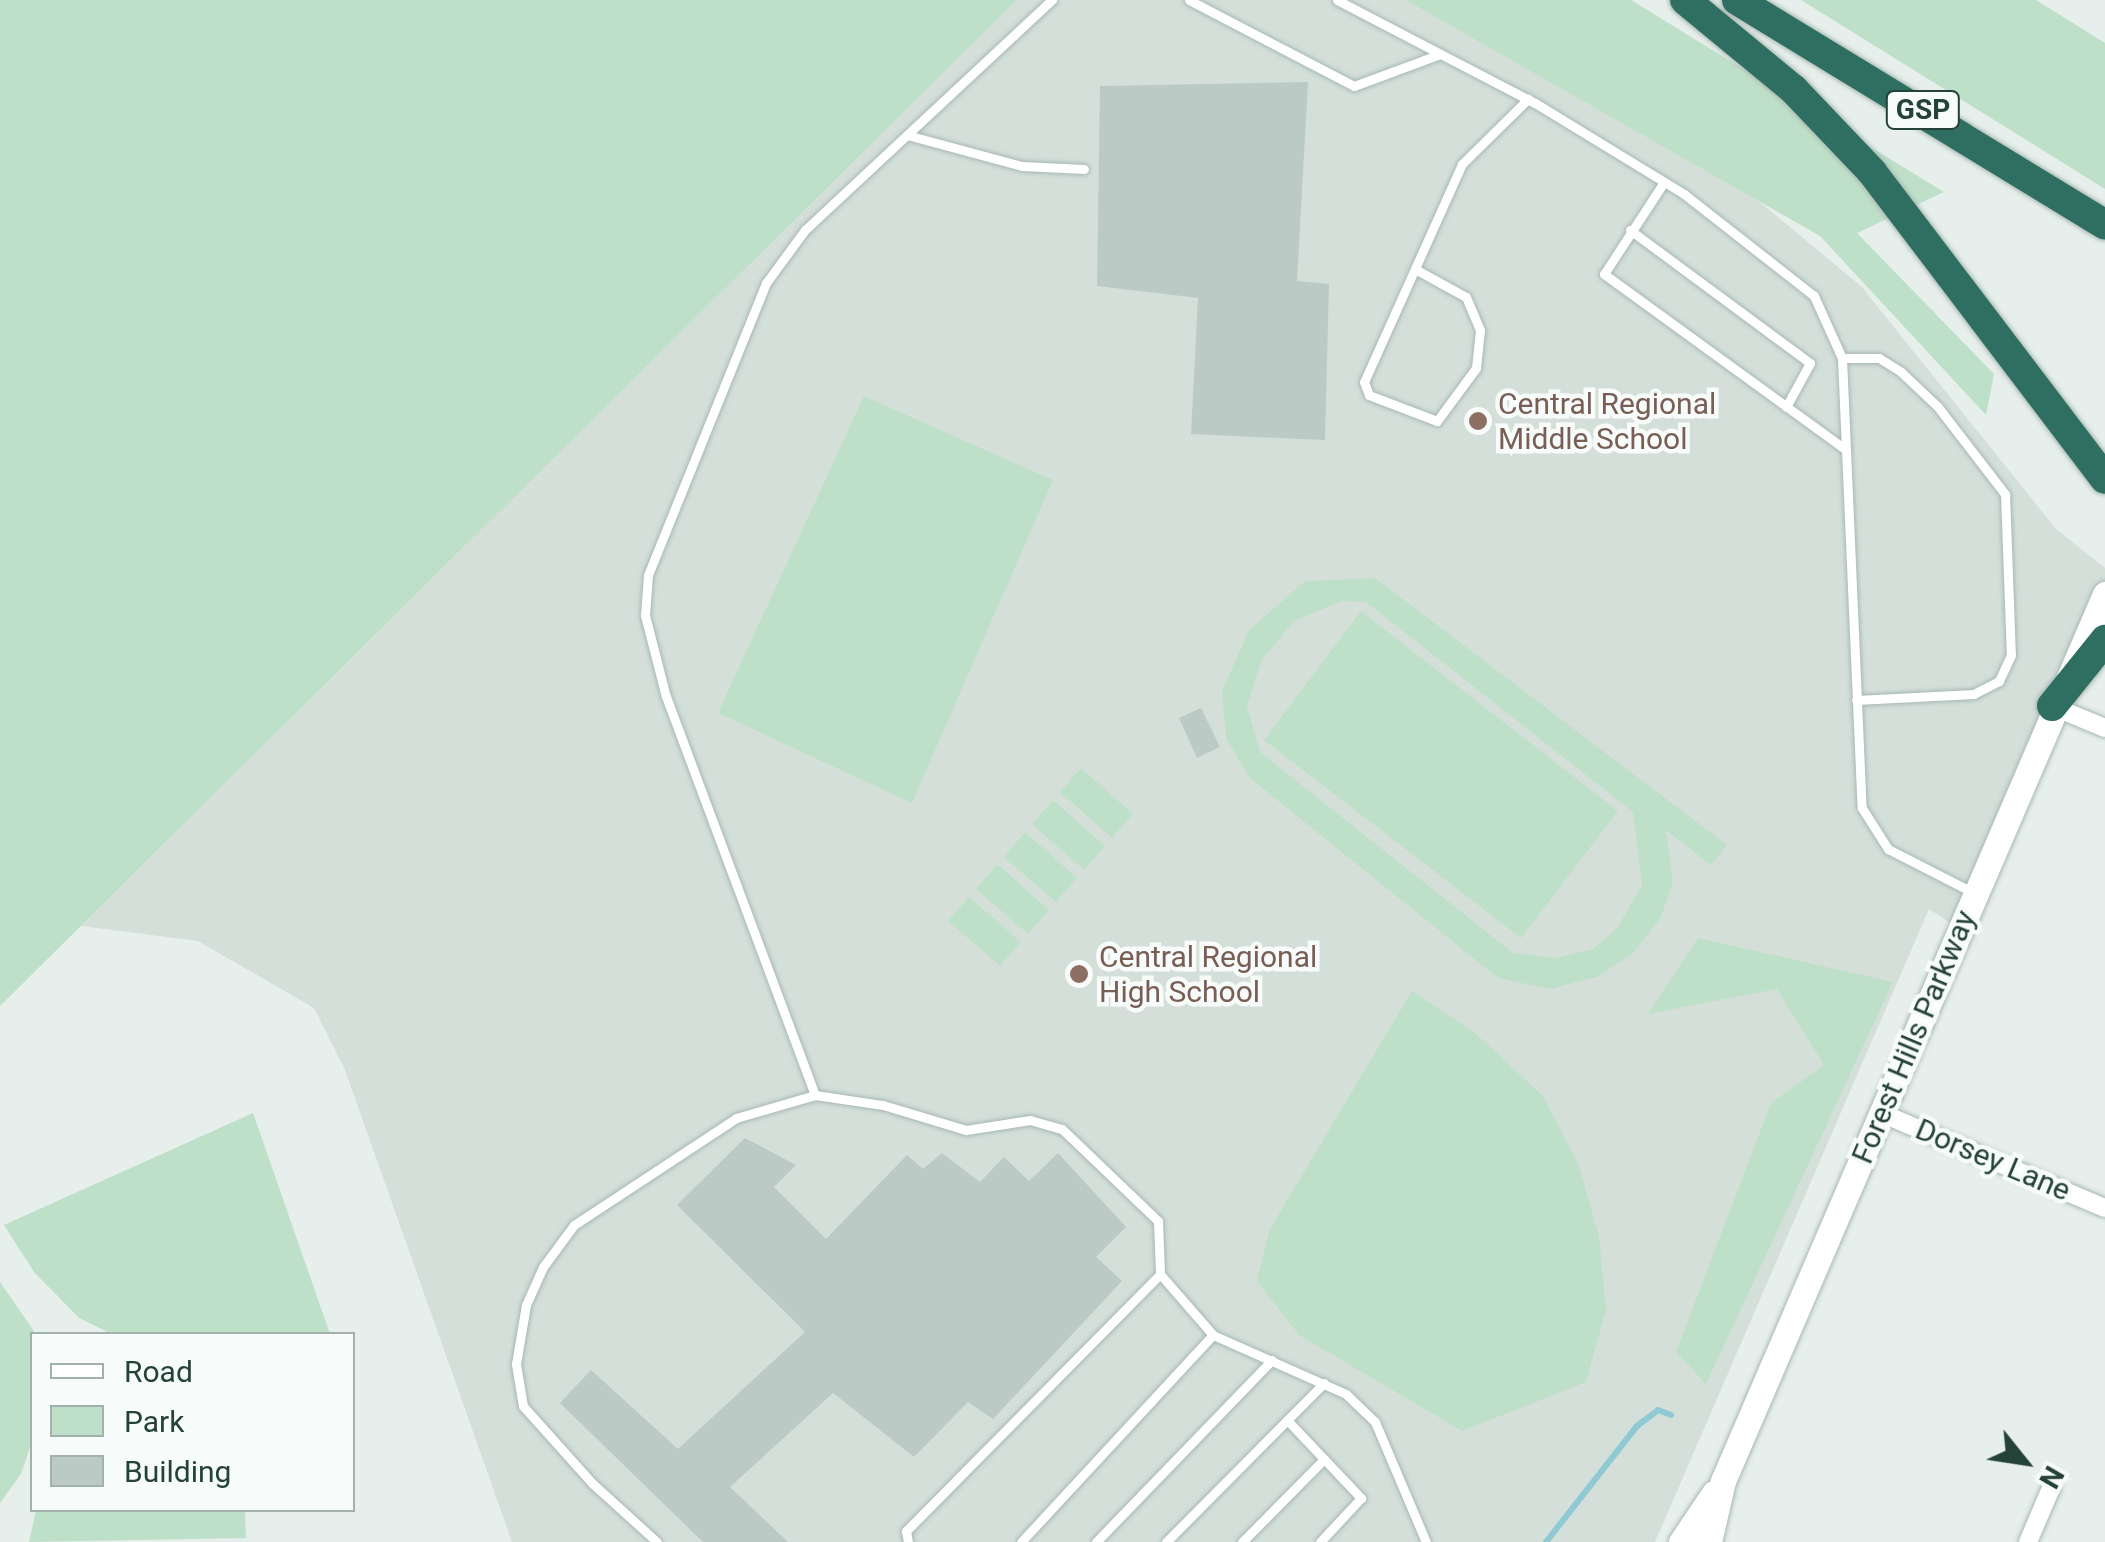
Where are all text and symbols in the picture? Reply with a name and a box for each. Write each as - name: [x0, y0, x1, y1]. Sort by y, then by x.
- road number: GSP: [1886, 87, 1960, 133]
- place label: Central Regional Middle School: [1498, 386, 1716, 456]
- marker: Central Regional Middle School: [1467, 410, 1489, 432]
- street label: Forest Hills Parkway: [1844, 905, 1984, 1169]
- place label: Central Regional High School: [1099, 939, 1317, 1010]
- marker: Central Regional High School: [1068, 963, 1090, 985]
- street label: Dorsey Lane: [1910, 1111, 2076, 1209]
- legend: [30, 1332, 355, 1512]
- text: Road: [124, 1354, 193, 1389]
- text: Park: [124, 1404, 184, 1439]
- north arrow: [1975, 1412, 2075, 1512]
- text: Building: [124, 1454, 231, 1489]
- text: N: [2032, 1460, 2071, 1494]

